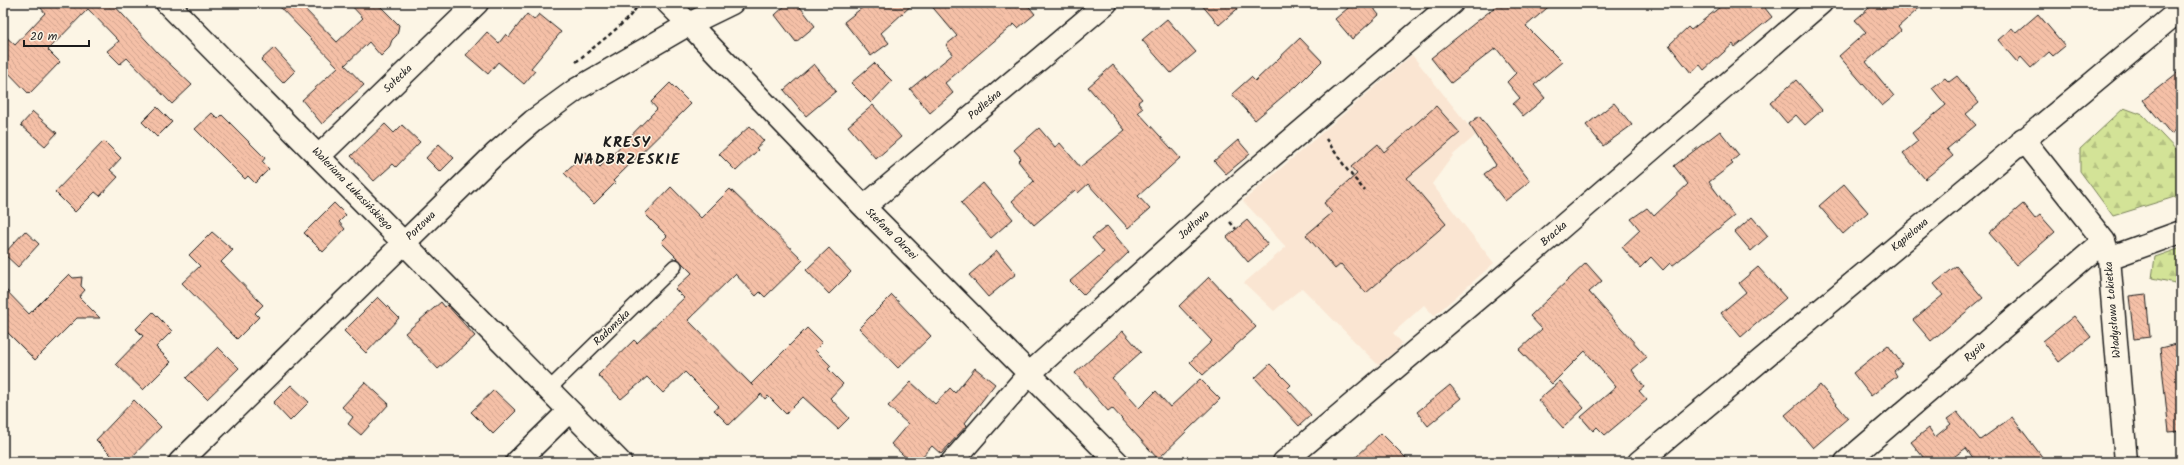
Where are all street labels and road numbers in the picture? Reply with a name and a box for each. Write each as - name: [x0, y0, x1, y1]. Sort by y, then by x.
- street label: Sołecka: [379, 60, 417, 98]
- street label: Podleśna: [964, 85, 1006, 125]
- street label: Waleriana Łukasińskiego: [307, 143, 397, 235]
- street label: Stefana Okrzei: [861, 204, 922, 265]
- street label: Jodłowa: [1174, 206, 1214, 244]
- street label: Portowa: [402, 207, 440, 245]
- street label: Kąpielowa: [1887, 214, 1933, 256]
- street label: Bracka: [1536, 217, 1572, 251]
- street label: Władysława Łokietka: [2100, 261, 2126, 359]
- street label: Radomska: [589, 306, 635, 350]
- street label: Rysia: [1960, 337, 1990, 367]

